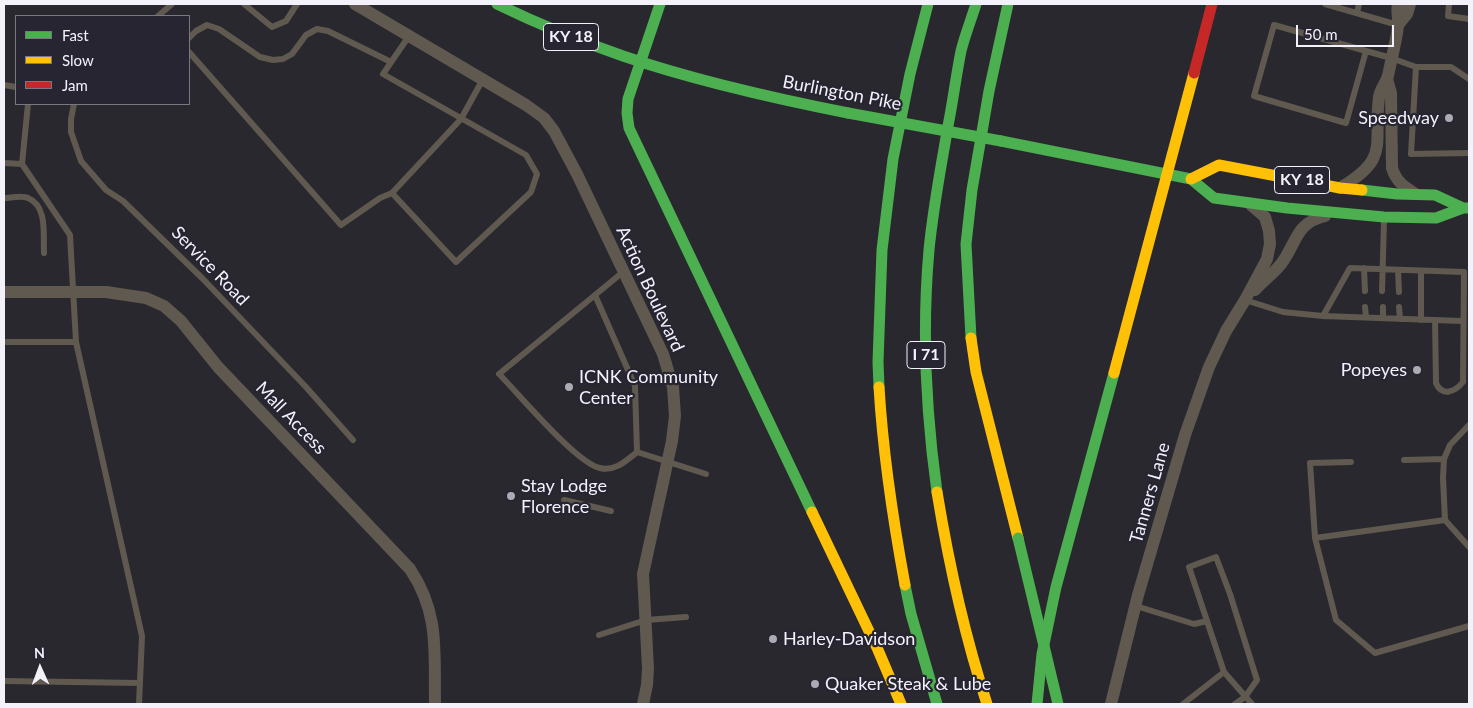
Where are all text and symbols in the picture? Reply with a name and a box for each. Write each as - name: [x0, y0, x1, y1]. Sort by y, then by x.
- legend: [15, 15, 190, 105]
- scale bar: [1298, 15, 1396, 47]
- road number: KY 18: [544, 24, 598, 51]
- text: 50 m: [1304, 25, 1338, 43]
- text: Fast: [62, 26, 89, 44]
- text: Slow: [62, 51, 94, 69]
- street label: Burlington Pike: [781, 71, 903, 115]
- text: Jam: [62, 76, 88, 94]
- place label: Speedway: [1358, 107, 1439, 129]
- marker: Speedway: [1443, 112, 1455, 124]
- road number: KY 18: [1274, 166, 1330, 194]
- street label: Service Road: [167, 222, 253, 310]
- street label: Action Boulevard: [611, 223, 689, 355]
- road number: I 71: [907, 342, 945, 368]
- place label: Popeyes: [1341, 359, 1407, 381]
- marker: Popeyes: [1411, 364, 1423, 376]
- place label: ICNK Community Center: [579, 366, 718, 408]
- street label: Mall Access: [251, 377, 331, 459]
- marker: ICNK Community Center: [563, 381, 575, 393]
- street label: Tanners Lane: [1125, 440, 1175, 546]
- place label: Stay Lodge Florence: [521, 475, 607, 518]
- marker: Stay Lodge Florence: [505, 490, 517, 502]
- place label: Harley-Davidson: [783, 628, 915, 650]
- marker: Harley-Davidson: [767, 633, 779, 645]
- north arrow: [15, 643, 65, 693]
- text: N: [34, 644, 45, 661]
- place label: Quaker Steak & Lube: [825, 673, 991, 695]
- marker: Quaker Steak & Lube: [809, 678, 821, 690]

